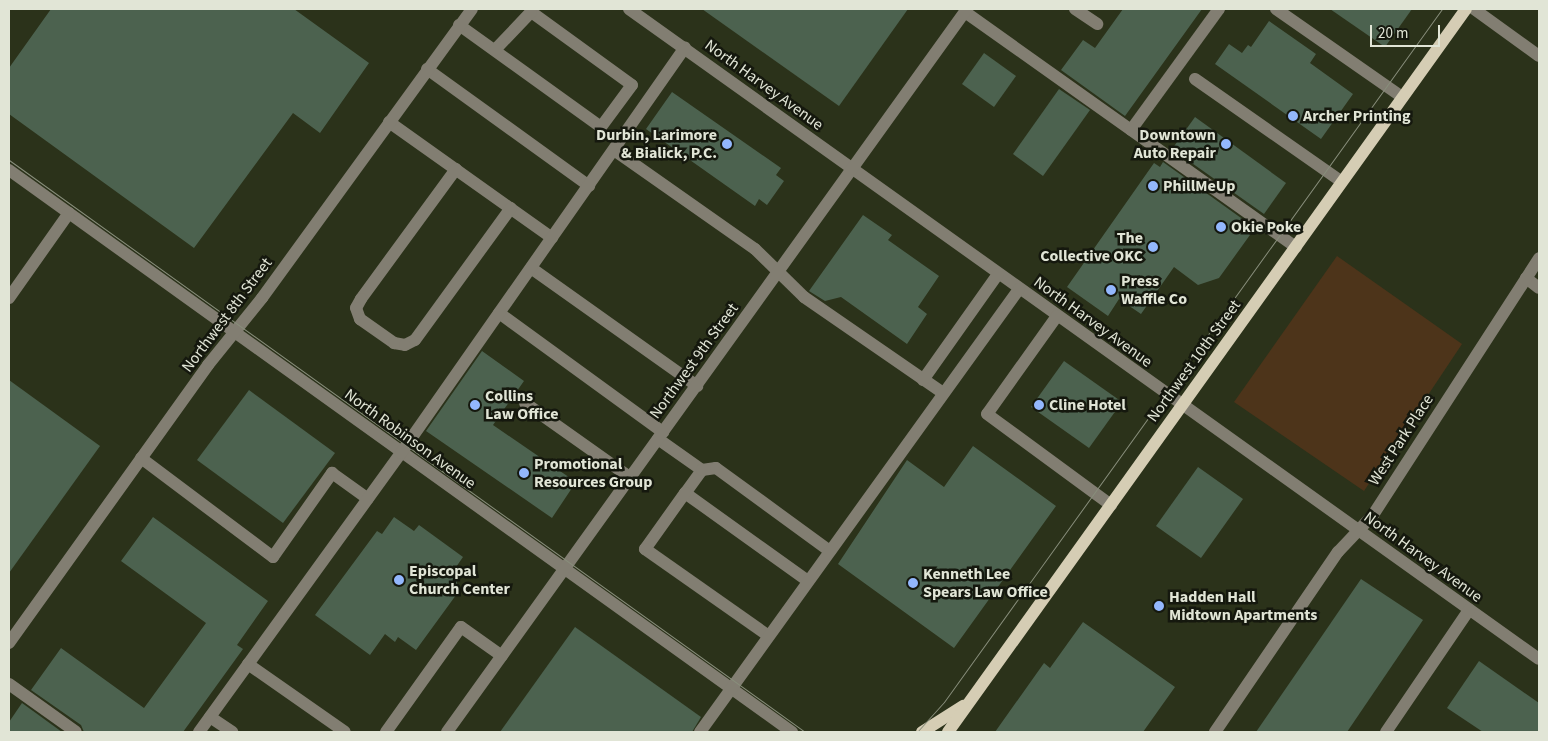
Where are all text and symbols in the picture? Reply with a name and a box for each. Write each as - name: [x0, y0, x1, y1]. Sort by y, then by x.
- scale bar: [1373, 15, 1443, 47]
- text: 20 m: [1378, 23, 1408, 44]
- street label: North Harvey Avenue: [701, 36, 827, 134]
- place label: Archer Printing: [1303, 106, 1411, 126]
- marker: Archer Printing: [1287, 110, 1299, 122]
- place label: Durbin, Larimore & Bialick, P.C.: [596, 125, 717, 163]
- place label: Downtown Auto Repair: [1134, 125, 1216, 163]
- marker: Durbin, Larimore & Bialick, P.C.: [721, 138, 733, 150]
- marker: Downtown Auto Repair: [1220, 138, 1232, 150]
- place label: PhillMeUp: [1163, 176, 1236, 196]
- marker: PhillMeUp: [1147, 180, 1159, 192]
- place label: Okie Poke: [1231, 217, 1301, 237]
- marker: Okie Poke: [1215, 221, 1227, 233]
- place label: The Collective OKC: [1040, 228, 1143, 266]
- marker: The Collective OKC: [1147, 241, 1159, 253]
- street label: Northwest 8th Street: [178, 254, 276, 376]
- place label: Press Waffle Co: [1121, 271, 1187, 309]
- street label: North Harvey Avenue: [1030, 273, 1156, 371]
- marker: Press Waffle Co: [1105, 284, 1117, 296]
- street label: Northwest 10th Street: [1143, 296, 1245, 426]
- street label: Northwest 9th Street: [646, 299, 742, 423]
- street label: North Robinson Avenue: [341, 385, 479, 493]
- place label: Collins Law Office: [485, 386, 559, 424]
- street label: West Park Place: [1364, 391, 1438, 489]
- place label: Cline Hotel: [1049, 395, 1126, 415]
- marker: Collins Law Office: [469, 399, 481, 411]
- marker: Cline Hotel: [1033, 399, 1045, 411]
- place label: Promotional Resources Group: [534, 454, 652, 492]
- marker: Promotional Resources Group: [518, 467, 530, 479]
- street label: North Harvey Avenue: [1360, 508, 1486, 606]
- place label: Episcopal Church Center: [409, 561, 510, 599]
- place label: Kenneth Lee Spears Law Office: [923, 564, 1048, 602]
- marker: Episcopal Church Center: [393, 574, 405, 586]
- marker: Kenneth Lee Spears Law Office: [907, 577, 919, 589]
- place label: Hadden Hall Midtown Apartments: [1169, 587, 1317, 625]
- marker: Hadden Hall Midtown Apartments: [1153, 600, 1165, 612]

